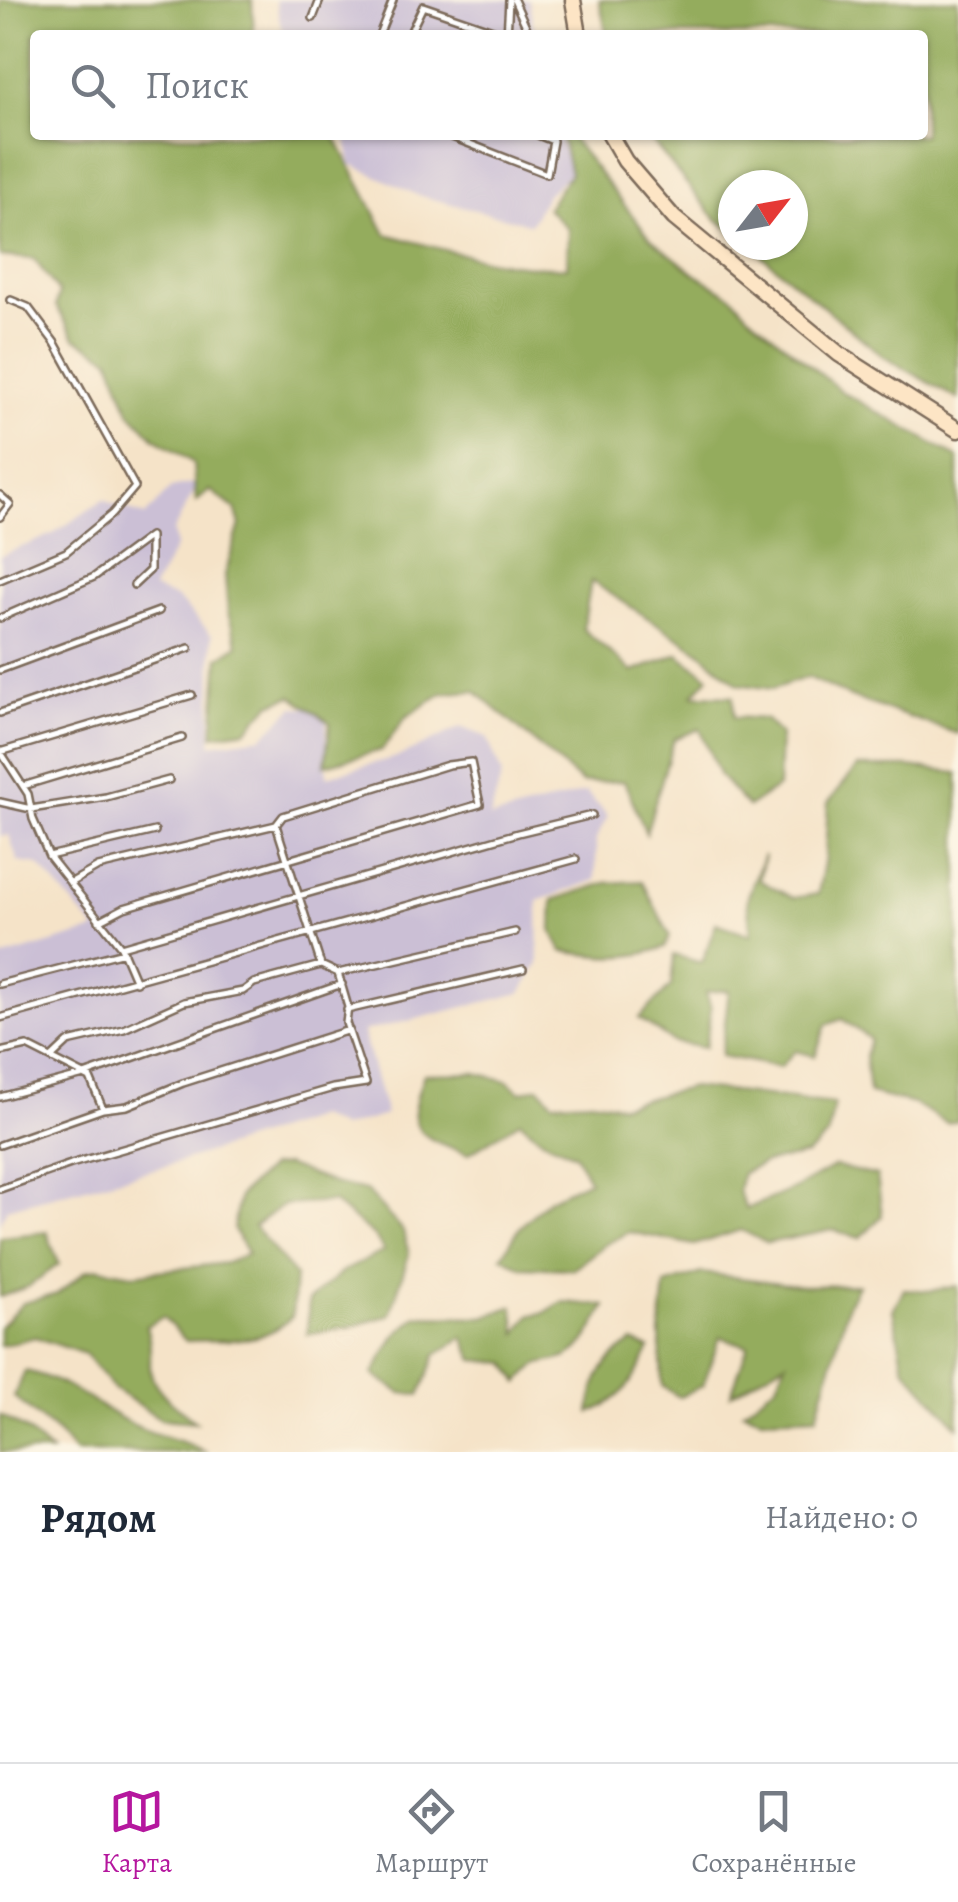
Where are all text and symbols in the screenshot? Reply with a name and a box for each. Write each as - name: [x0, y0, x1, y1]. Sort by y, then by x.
- search box: [30, 30, 928, 140]
- icon: search: [65, 58, 120, 113]
- text: Поиск: [145, 59, 249, 111]
- north arrow: [718, 170, 808, 260]
- text: Рядом: [40, 1489, 157, 1546]
- text: Найдено: 0: [765, 1495, 918, 1539]
- tab: Карта: [102, 1784, 172, 1882]
- tab: Маршрут: [375, 1784, 488, 1882]
- tab: Сохранённые: [691, 1784, 857, 1882]

